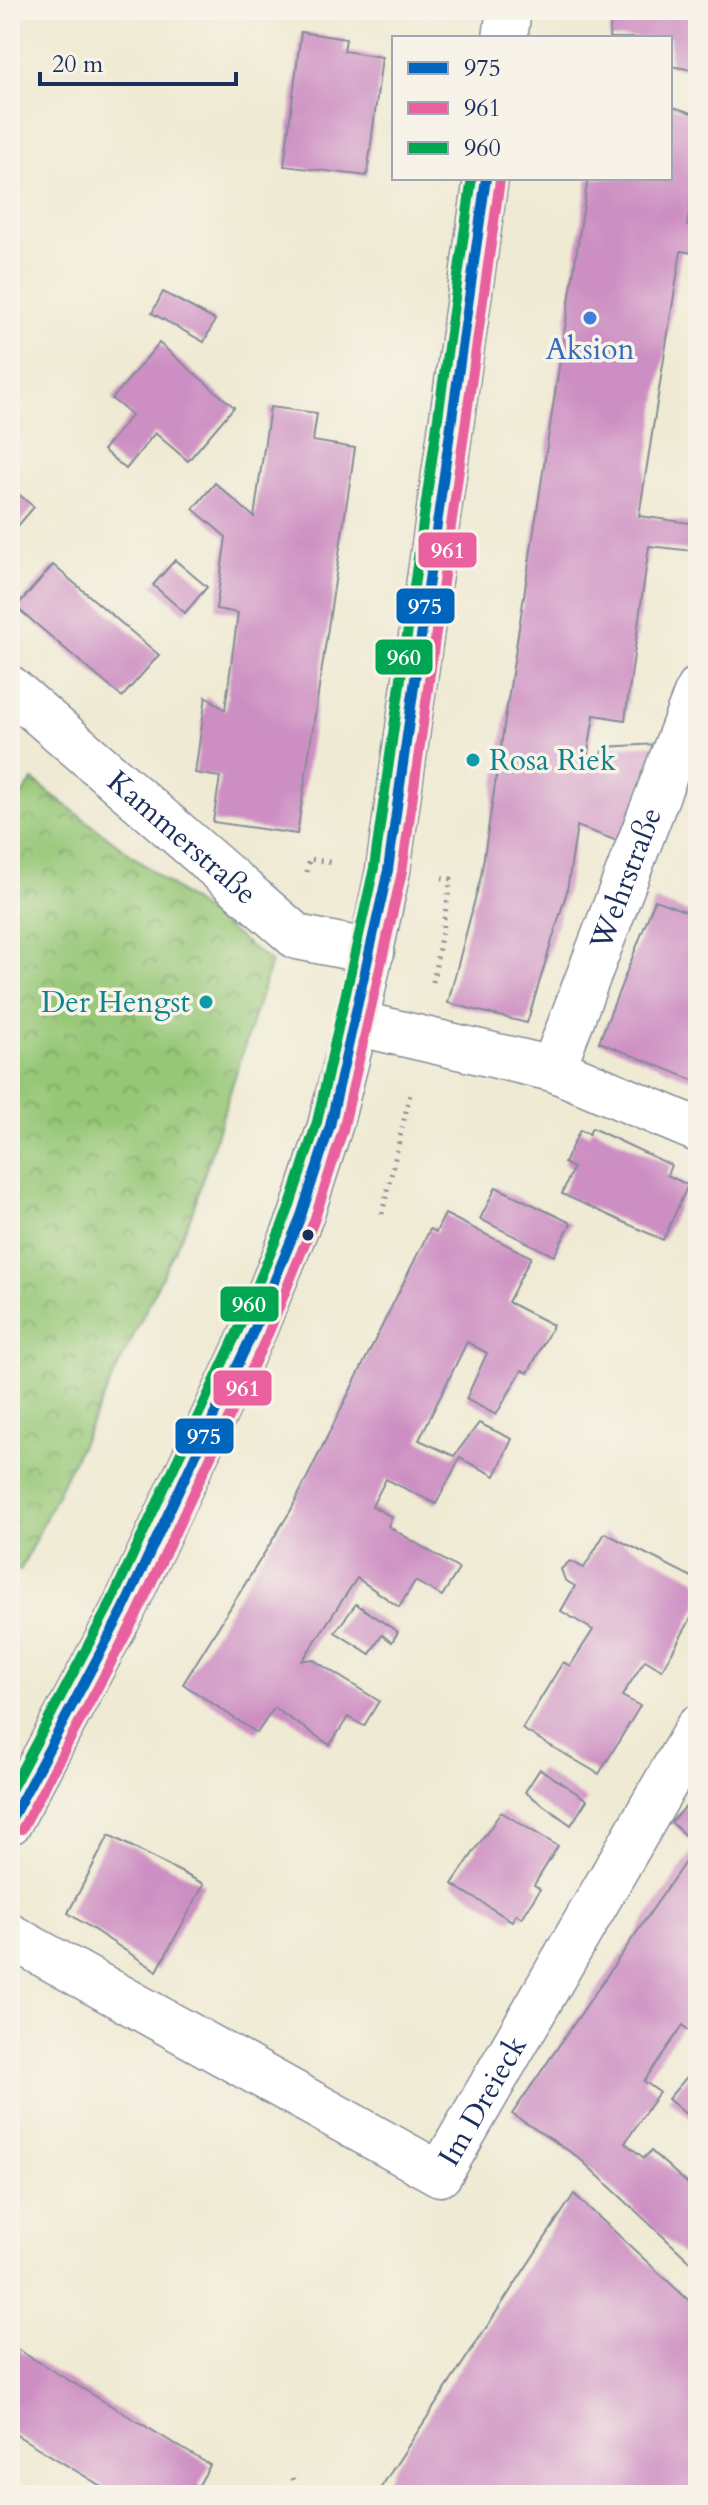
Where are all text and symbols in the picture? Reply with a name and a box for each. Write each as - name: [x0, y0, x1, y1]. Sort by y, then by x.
- scale bar: [40, 36, 236, 86]
- legend: [392, 36, 672, 180]
- text: 20 m: [52, 48, 104, 81]
- text: 975: [464, 52, 501, 85]
- text: 961: [464, 92, 501, 125]
- text: 960: [464, 132, 501, 165]
- marker: Aksion: [581, 309, 599, 327]
- place label: Aksion: [545, 329, 635, 370]
- line badge: 961: [417, 531, 478, 569]
- text: 961: [431, 536, 465, 566]
- line badge: 975: [395, 587, 456, 625]
- text: 975: [408, 592, 442, 622]
- line badge: 960: [374, 638, 434, 676]
- text: 960: [387, 643, 421, 673]
- place label: Rosa Riek: [489, 740, 616, 781]
- marker: Rosa Riek: [464, 751, 482, 769]
- street label: Kammerstraße: [98, 762, 265, 914]
- street label: Wehrstraße: [580, 802, 672, 956]
- place label: Der Hengst: [41, 982, 191, 1023]
- marker: Der Hengst: [197, 993, 215, 1011]
- unlabelled marker: [300, 1227, 316, 1243]
- line badge: 960: [219, 1285, 280, 1323]
- text: 960: [232, 1290, 266, 1320]
- line badge: 961: [212, 1369, 273, 1407]
- text: 961: [226, 1374, 260, 1404]
- line badge: 975: [174, 1417, 235, 1455]
- text: 975: [187, 1422, 221, 1452]
- street label: Im Dreieck: [429, 2028, 537, 2174]

